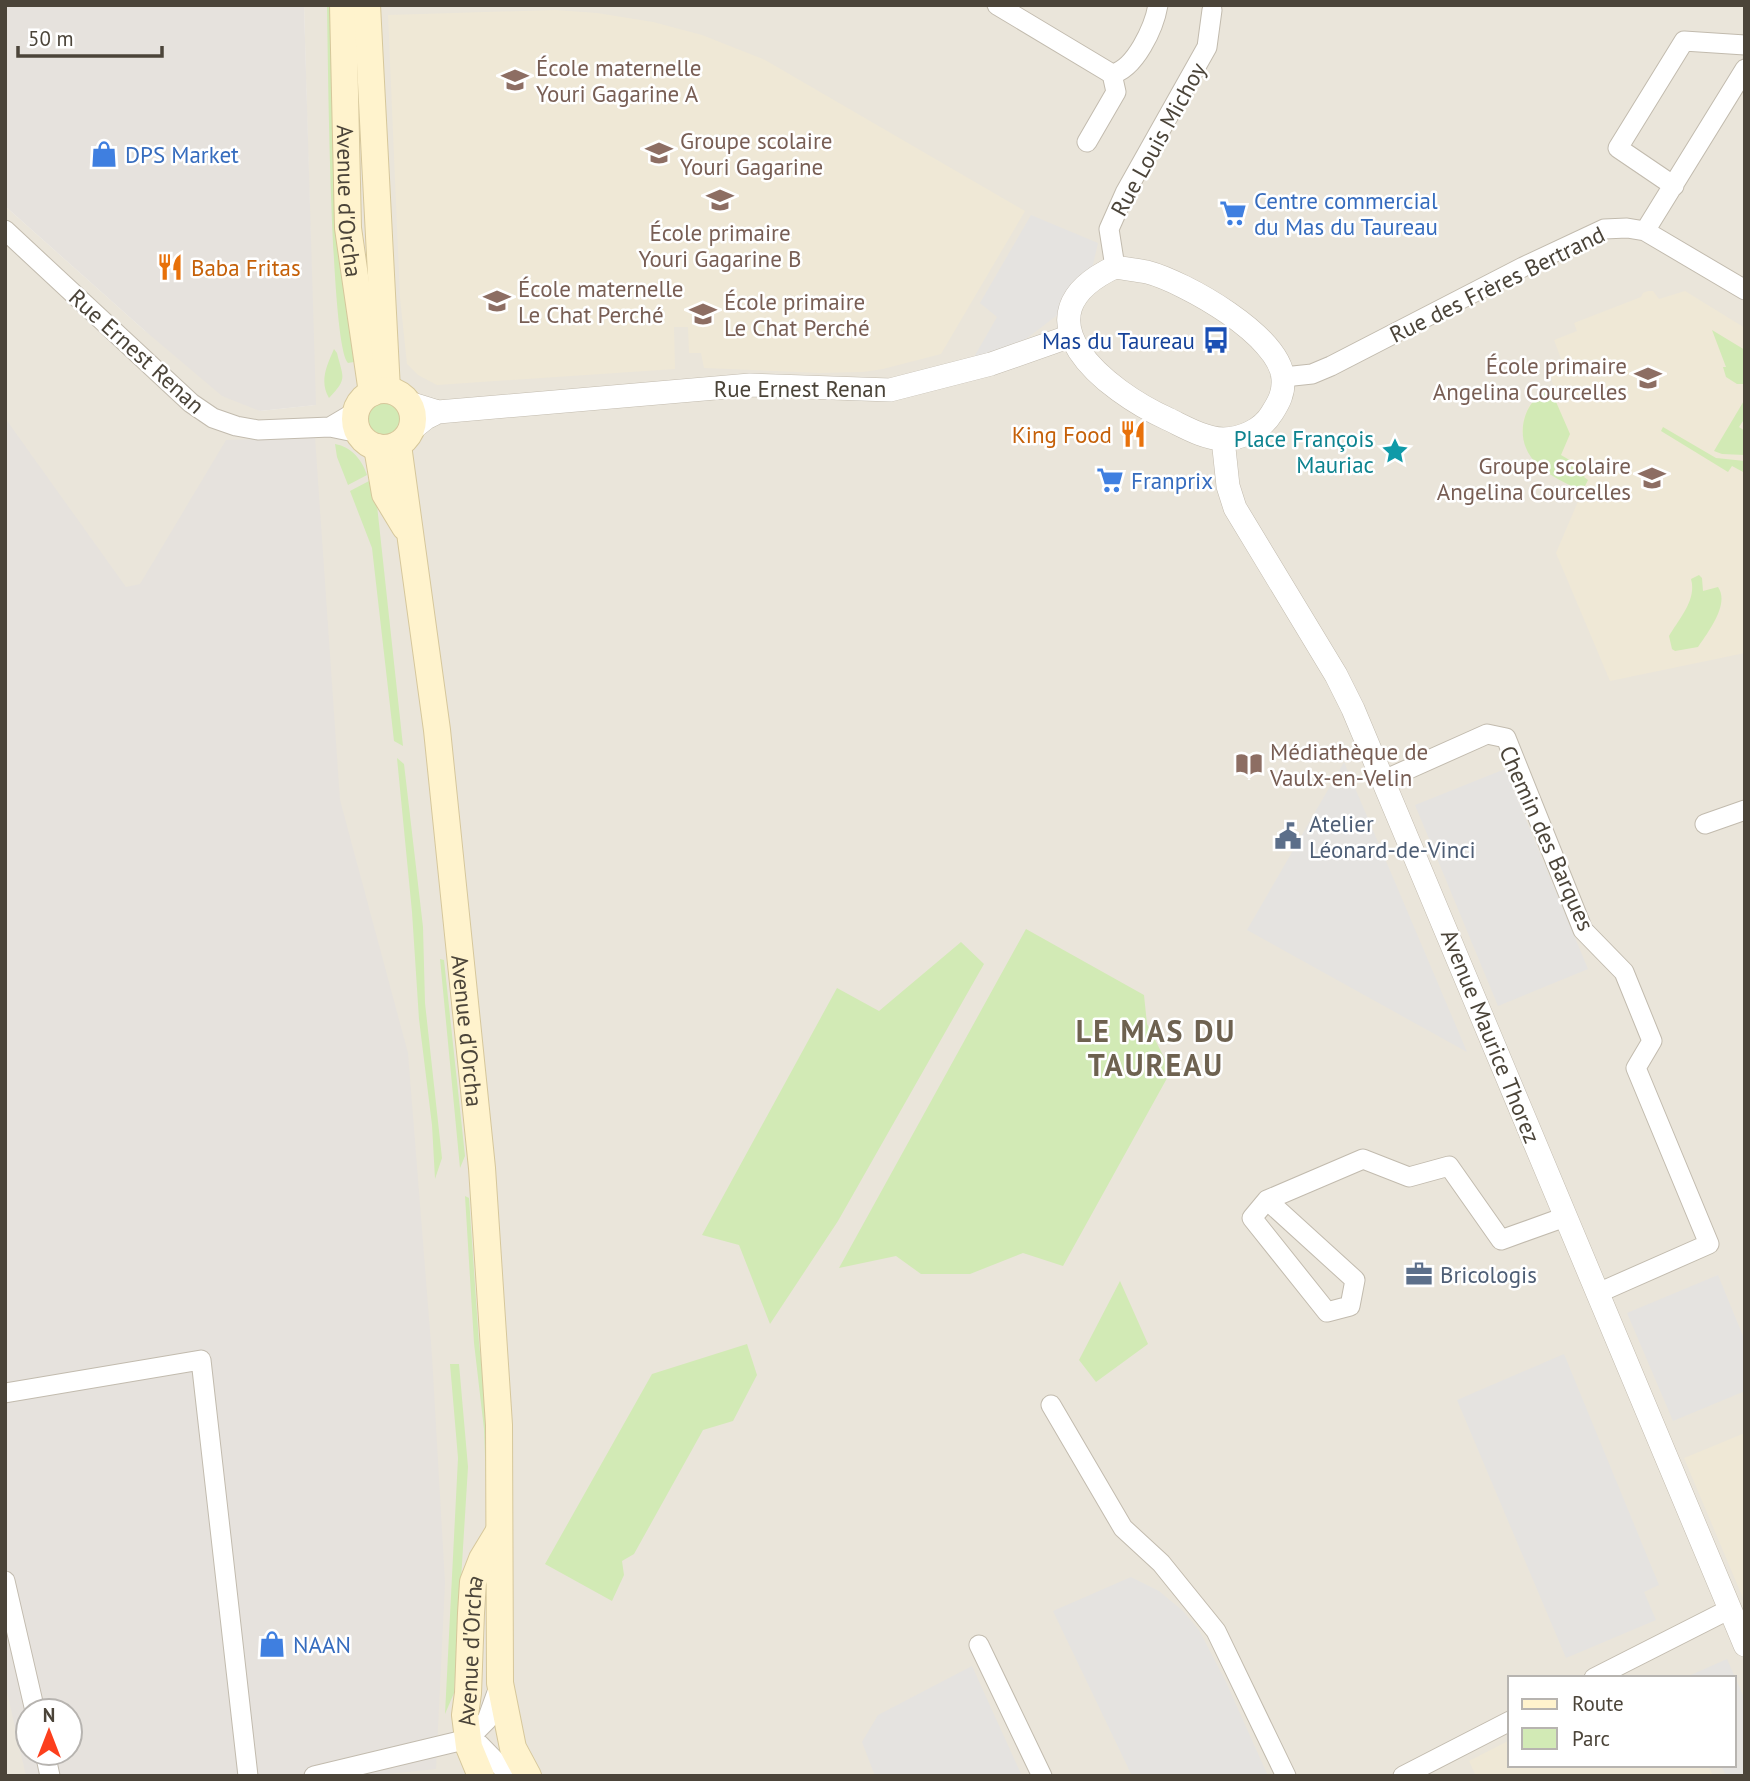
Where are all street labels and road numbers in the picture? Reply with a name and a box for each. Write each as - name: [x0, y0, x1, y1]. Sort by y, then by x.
- street label: Rue Louis Michoy: [1104, 57, 1212, 221]
- street label: Avenue d'Orcha: [331, 124, 369, 279]
- street label: Rue des Frères Bertrand: [1385, 219, 1609, 349]
- street label: Rue Ernest Renan: [63, 282, 211, 420]
- street label: Rue Ernest Renan: [714, 374, 886, 403]
- street label: Chemin des Barques: [1493, 741, 1601, 935]
- street label: Avenue Maurice Thorez: [1435, 925, 1547, 1147]
- street label: Avenue d'Orcha: [446, 953, 490, 1108]
- street label: Avenue d'Orcha: [450, 1570, 489, 1729]

